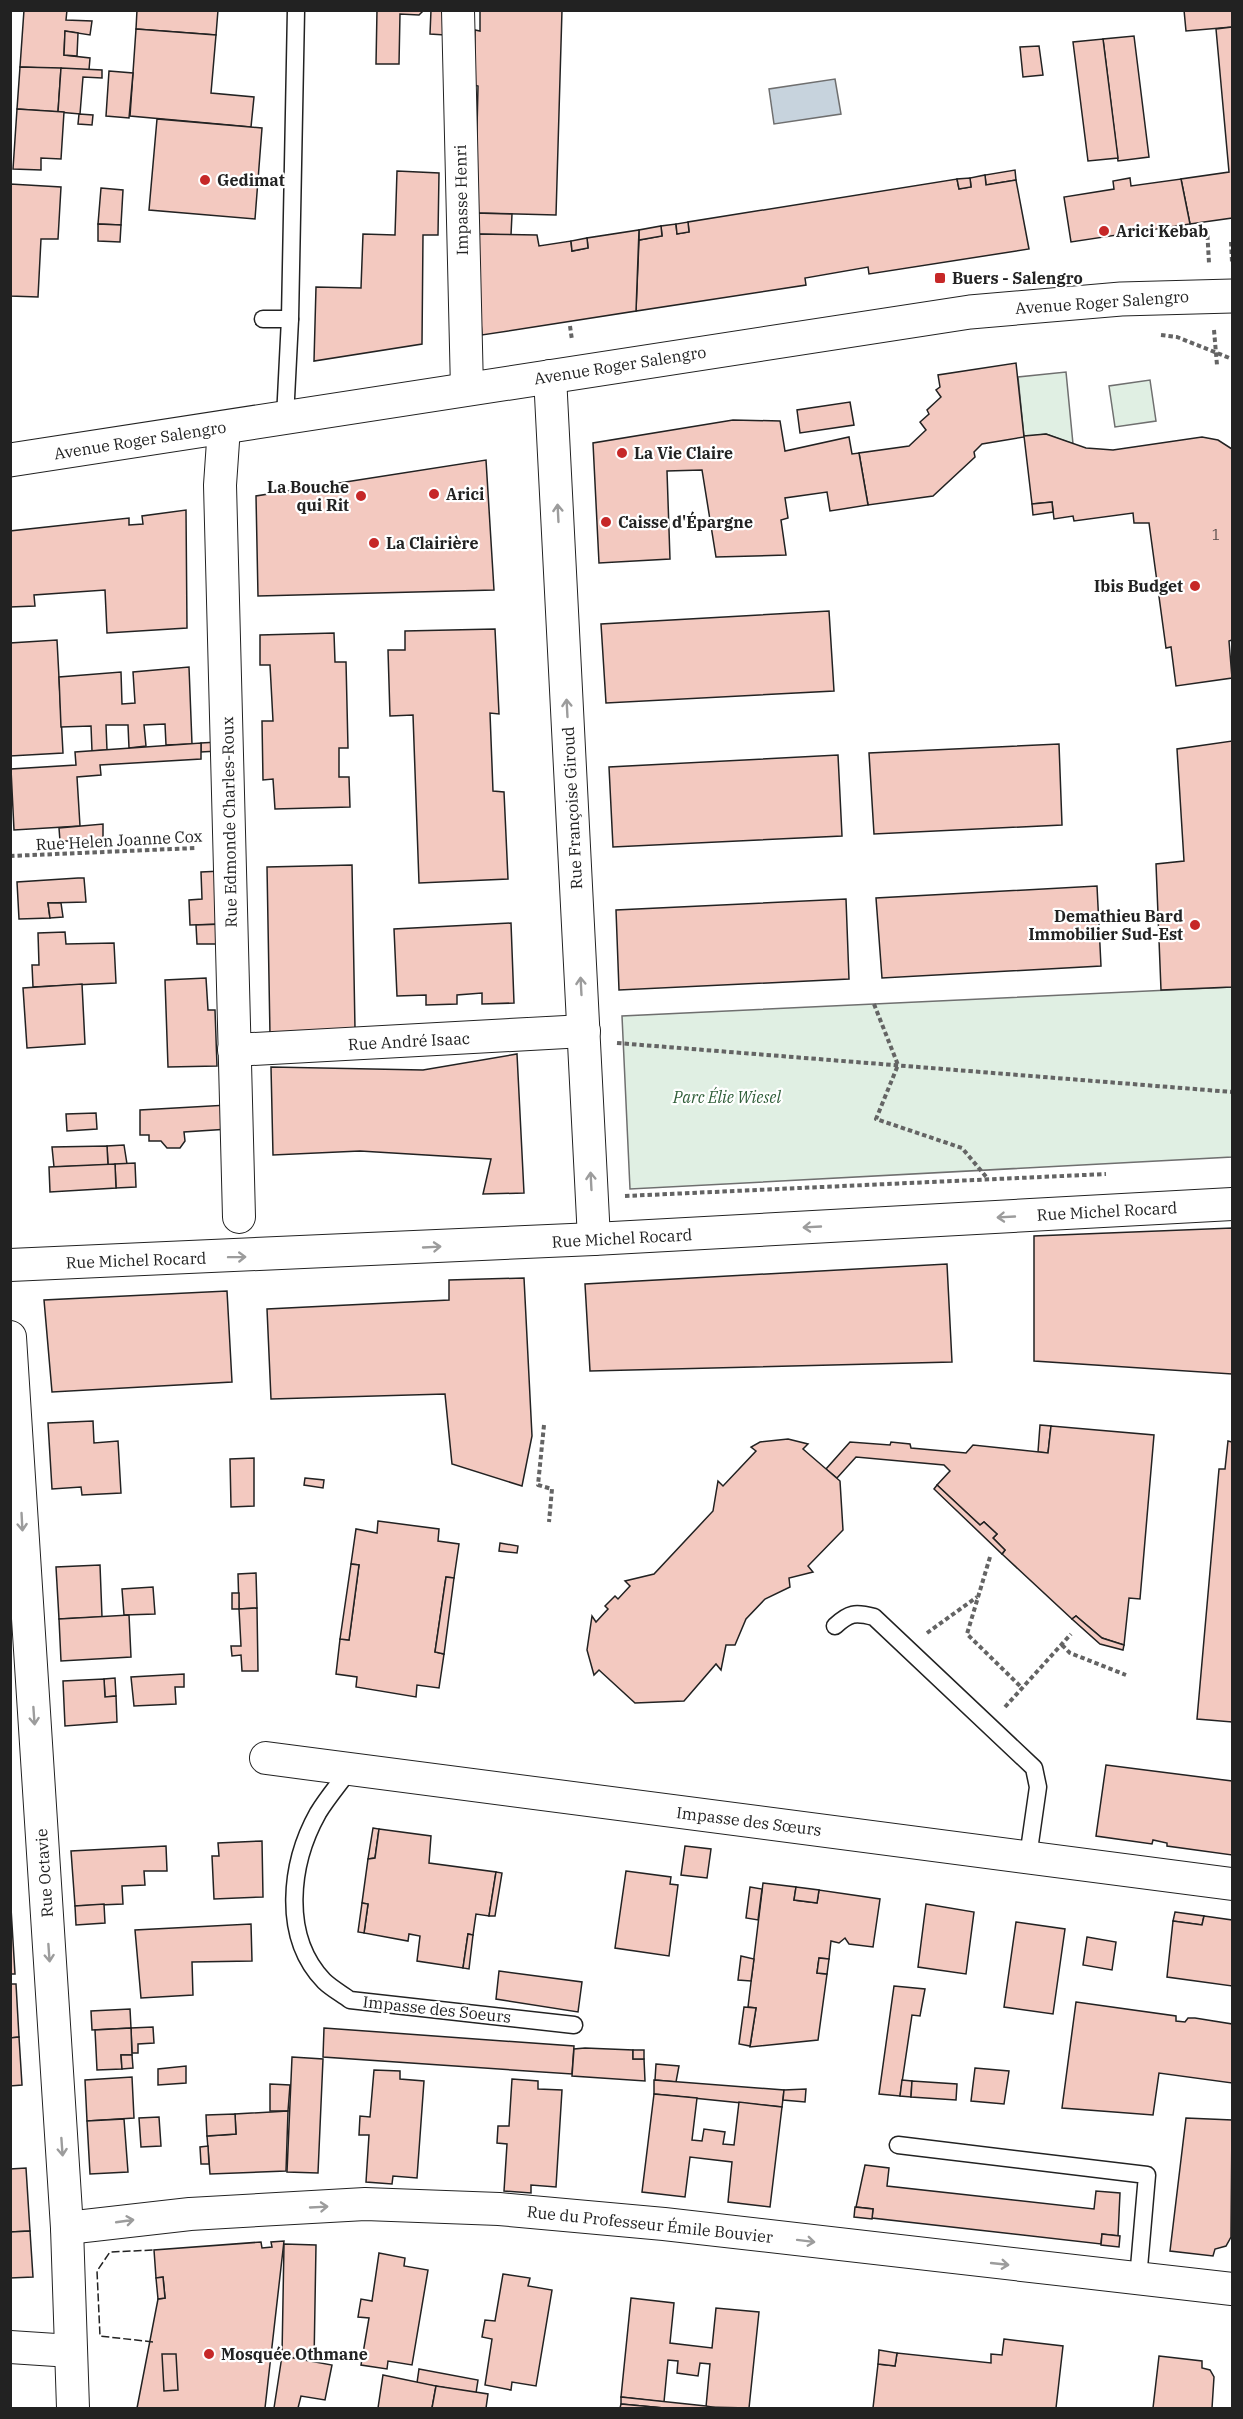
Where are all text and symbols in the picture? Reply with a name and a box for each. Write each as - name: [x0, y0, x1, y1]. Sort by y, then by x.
- street label: Impasse Henri: [450, 144, 472, 256]
- place label: Gedimat: [217, 170, 285, 190]
- marker: Gedimat: [198, 173, 212, 187]
- place label: Arici Kebab: [1116, 221, 1208, 241]
- marker: Arici Kebab: [1097, 224, 1111, 238]
- place label: Buers - Salengro: [952, 268, 1083, 288]
- marker: Buers - Salengro: [933, 271, 947, 285]
- street label: Avenue Roger Salengro: [1014, 286, 1190, 318]
- street label: Avenue Roger Salengro: [532, 342, 708, 388]
- street label: Avenue Roger Salengro: [52, 417, 228, 463]
- place label: La Vie Claire: [634, 443, 733, 463]
- marker: La Vie Claire: [615, 446, 629, 460]
- place label: La Bouche qui Rit: [267, 477, 349, 515]
- place label: Arici: [446, 484, 484, 504]
- marker: Arici: [427, 487, 441, 501]
- marker: La Bouche qui Rit: [354, 489, 368, 503]
- one-way arrow: [552, 503, 563, 523]
- place label: Caisse d'Épargne: [618, 511, 753, 532]
- marker: Caisse d'Épargne: [599, 515, 613, 529]
- house number: 1: [1212, 526, 1220, 544]
- place label: La Clairière: [386, 533, 479, 553]
- marker: La Clairière: [367, 536, 381, 550]
- place label: Ibis Budget: [1094, 576, 1183, 596]
- marker: Ibis Budget: [1188, 579, 1202, 593]
- one-way arrow: [562, 698, 573, 718]
- street label: Rue Edmonde Charles-Roux: [217, 716, 241, 928]
- street label: Rue Françoise Giroud: [558, 726, 586, 890]
- street label: Rue Helen Joanne Cox: [35, 826, 203, 854]
- place label: Demathieu Bard Immobilier Sud-Est: [1028, 906, 1183, 944]
- marker: Demathieu Bard Immobilier Sud-Est: [1188, 918, 1202, 932]
- one-way arrow: [576, 977, 587, 997]
- street label: Rue André Isaac: [347, 1028, 471, 1054]
- park label: Parc Élie Wiesel: [672, 1086, 781, 1107]
- one-way arrow: [586, 1172, 597, 1192]
- street label: Rue Michel Rocard: [1036, 1197, 1178, 1225]
- one-way arrow: [997, 1211, 1017, 1222]
- one-way arrow: [802, 1222, 822, 1233]
- street label: Rue Michel Rocard: [551, 1224, 693, 1252]
- one-way arrow: [421, 1242, 441, 1253]
- street label: Rue Michel Rocard: [65, 1248, 207, 1272]
- one-way arrow: [226, 1251, 246, 1262]
- one-way arrow: [16, 1511, 27, 1531]
- one-way arrow: [29, 1706, 40, 1726]
- street label: Impasse des Sœurs: [675, 1802, 823, 1840]
- street label: Rue Octavie: [31, 1828, 57, 1918]
- one-way arrow: [44, 1942, 55, 1962]
- street label: Impasse des Soeurs: [362, 1991, 512, 2027]
- one-way arrow: [56, 2137, 67, 2157]
- street label: Rue du Professeur Émile Bouvier: [526, 2200, 774, 2247]
- one-way arrow: [309, 2201, 329, 2212]
- one-way arrow: [114, 2215, 134, 2226]
- one-way arrow: [796, 2236, 816, 2247]
- one-way arrow: [990, 2259, 1010, 2270]
- place label: Mosquée Othmane: [221, 2344, 368, 2364]
- marker: Mosquée Othmane: [202, 2347, 216, 2361]

